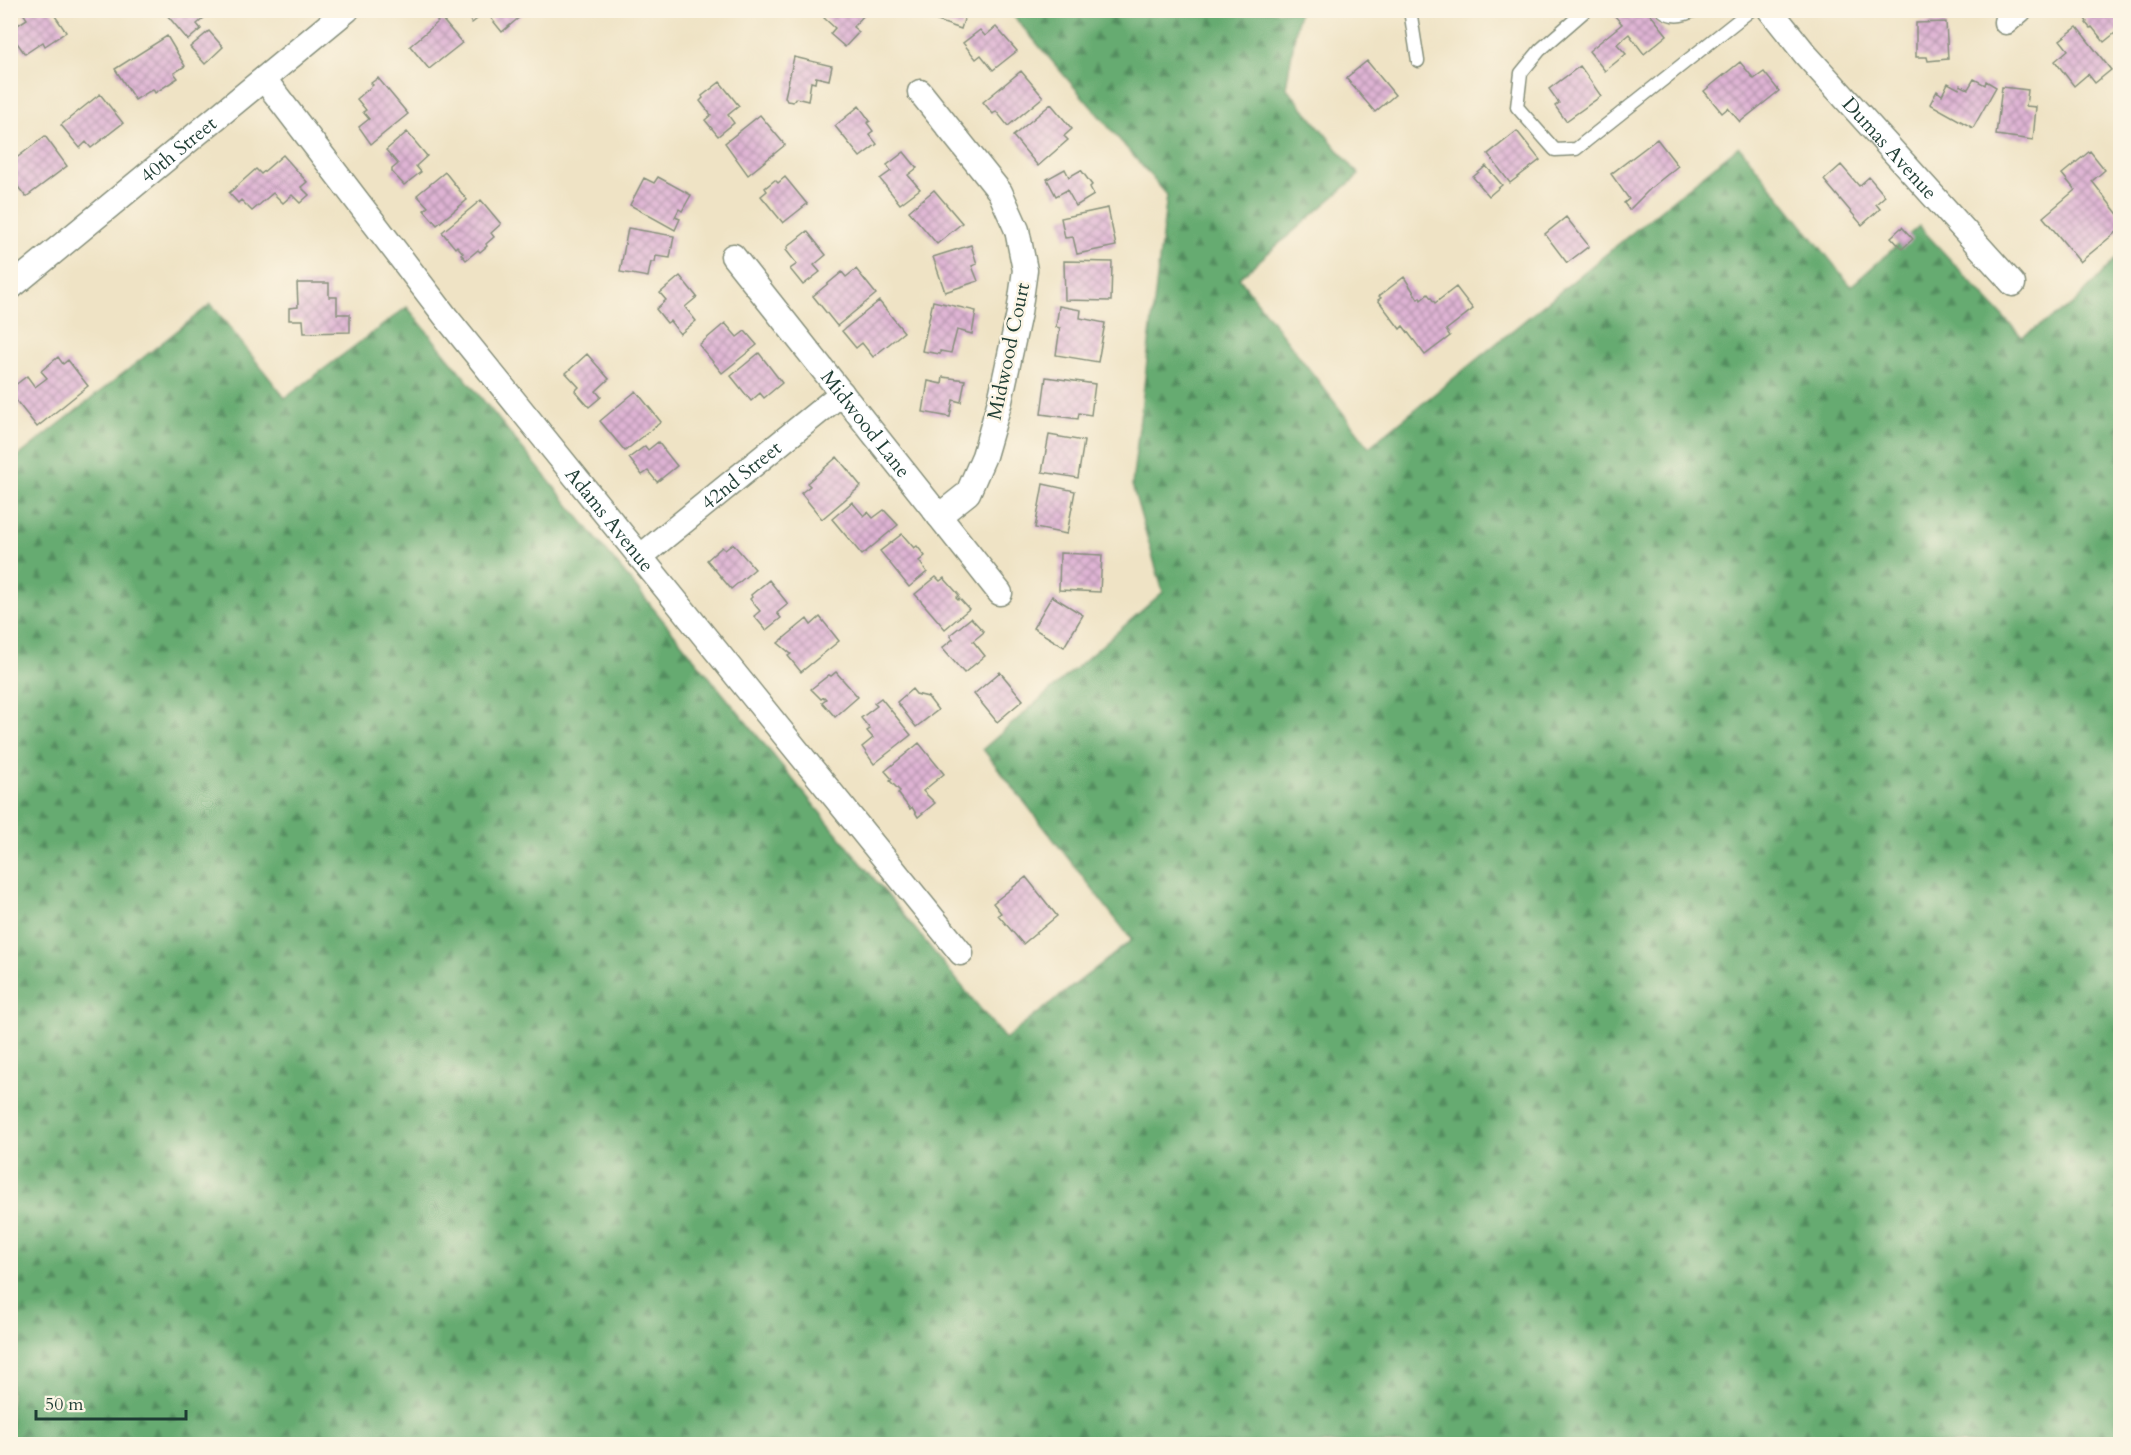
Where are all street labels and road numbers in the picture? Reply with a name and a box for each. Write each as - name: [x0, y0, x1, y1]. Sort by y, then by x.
- street label: Dumas Avenue: [1836, 91, 1943, 206]
- street label: 40th Street: [135, 110, 223, 189]
- street label: Midwood Court: [981, 279, 1036, 422]
- street label: Midwood Lane: [815, 365, 916, 483]
- street label: 42nd Street: [695, 434, 788, 516]
- street label: Adams Avenue: [559, 462, 660, 578]

